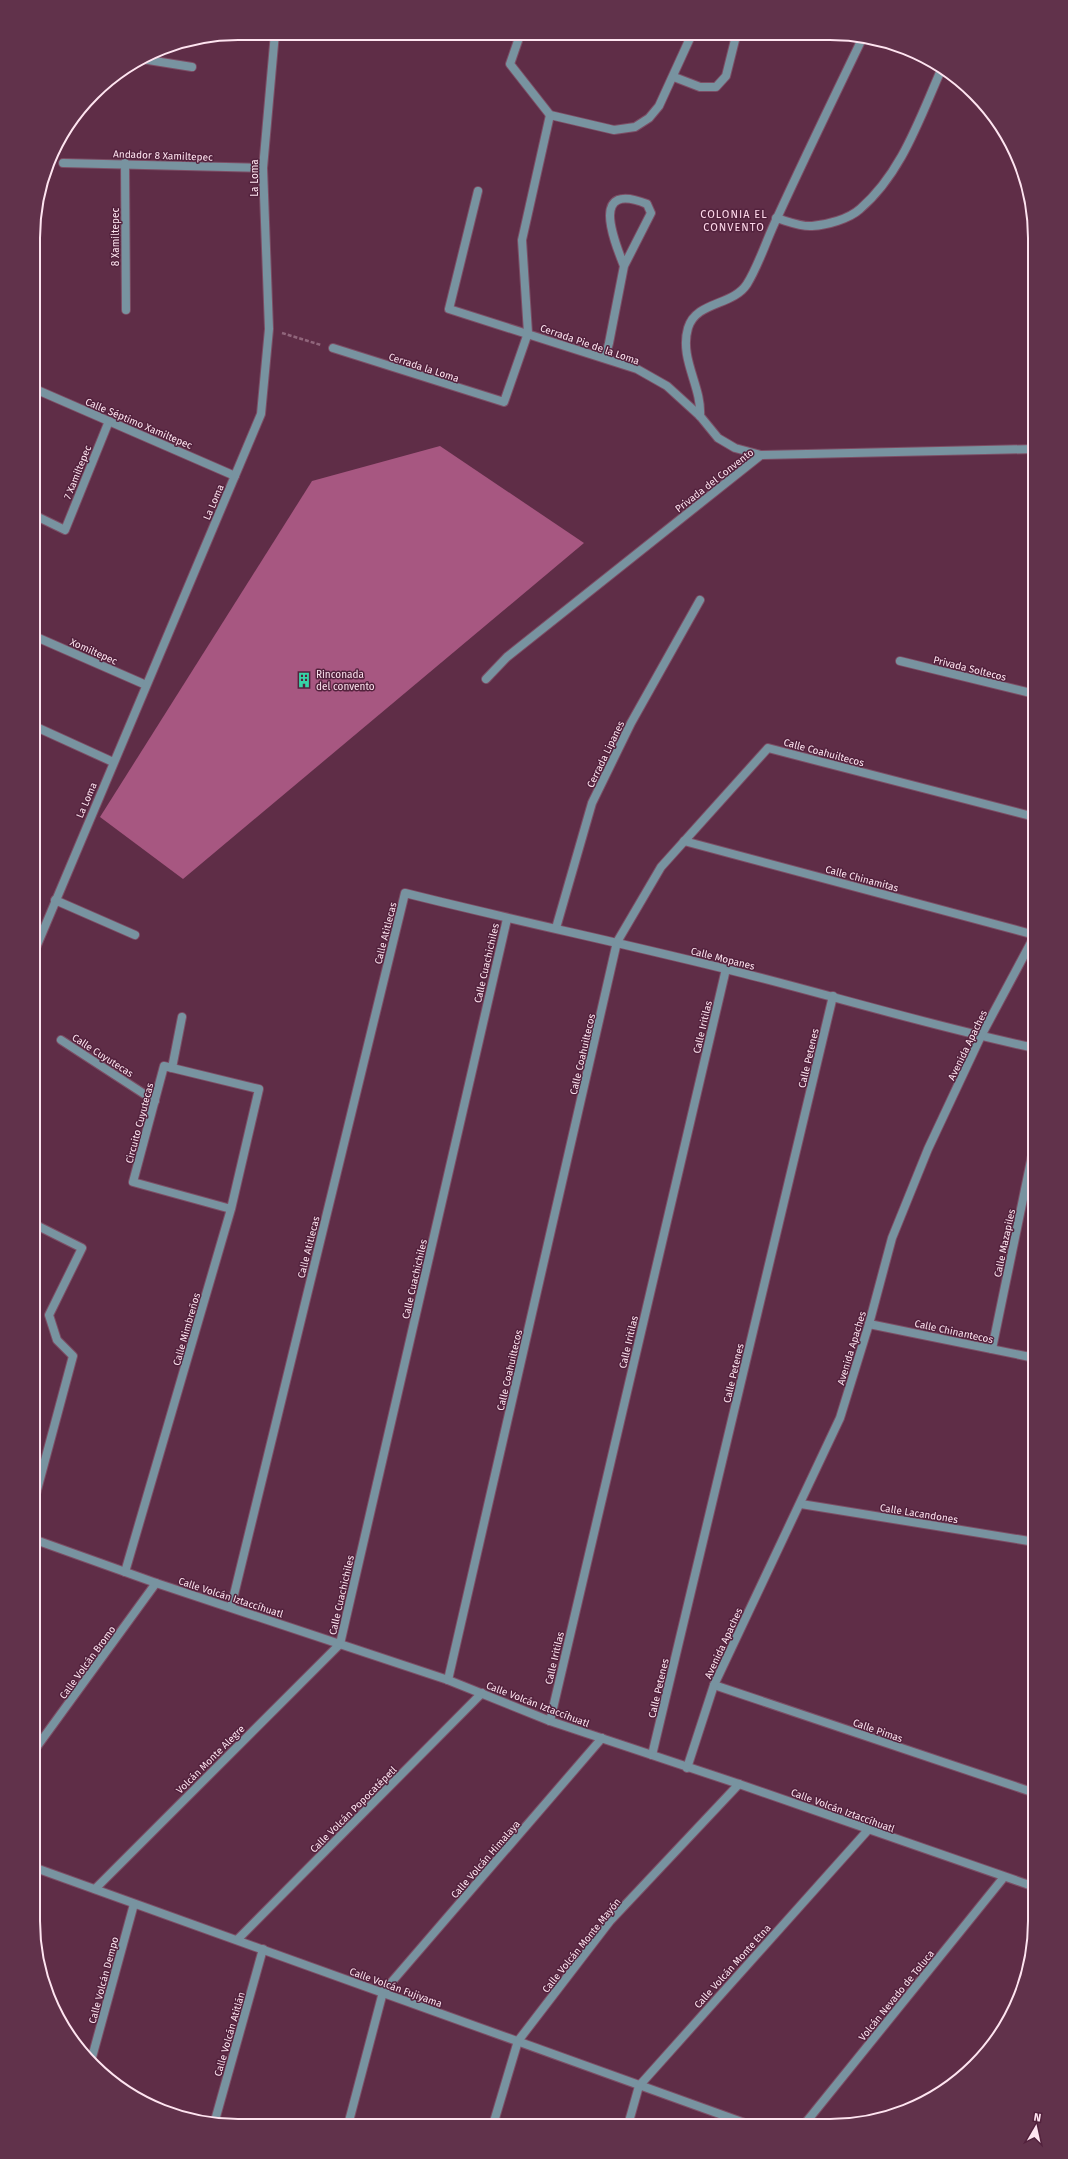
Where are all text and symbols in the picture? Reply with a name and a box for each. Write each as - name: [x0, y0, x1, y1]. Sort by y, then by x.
- street label: Andador 8 Xamiltepec: [113, 148, 213, 164]
- street label: La Loma: [249, 159, 261, 197]
- street label: 8 Xamiltepec: [110, 208, 122, 266]
- district label: COLONIA EL CONVENTO: [700, 208, 768, 234]
- street label: Cerrada Pie de la Loma: [539, 322, 641, 368]
- street label: Cerrada la Loma: [387, 351, 460, 385]
- street label: Calle Séptimo Xamiltepec: [83, 396, 194, 452]
- street label: 7 Xamiltepec: [62, 443, 94, 501]
- street label: Privada del Convento: [673, 446, 756, 515]
- street label: La Loma: [201, 483, 227, 522]
- street label: Xomiltepec: [68, 636, 119, 668]
- street label: Privada Soltecos: [932, 654, 1008, 684]
- place label: Rinconada del convento: [316, 669, 375, 693]
- building icon: Rinconada del convento: [295, 671, 313, 689]
- street label: Cerrada Lipanes: [585, 719, 627, 790]
- street label: Calle Coahuiltecos: [782, 736, 866, 770]
- street label: La Loma: [74, 781, 100, 820]
- street label: Calle Chinamitas: [824, 863, 900, 895]
- street label: Calle Atitlecas: [372, 901, 400, 965]
- street label: Calle Cuachichiles: [472, 922, 502, 1004]
- street label: Calle Mopanes: [689, 945, 756, 973]
- street label: Calle Iritilas: [691, 999, 715, 1055]
- street label: Avenida Apaches: [946, 1008, 990, 1082]
- street label: Calle Coahuiltecos: [568, 1012, 598, 1096]
- street label: Calle Petenes: [796, 1027, 822, 1089]
- street label: Calle Cuyutecas: [70, 1032, 135, 1080]
- street label: Circuito Cuyutecas: [123, 1081, 157, 1165]
- street label: Calle Mazapiles: [992, 1208, 1018, 1278]
- street label: Calle Atitlecas: [295, 1215, 323, 1279]
- street label: Calle Cuachichiles: [400, 1238, 430, 1320]
- street label: Calle Mimbreños: [171, 1291, 203, 1367]
- street label: Avenida Apaches: [835, 1310, 869, 1387]
- street label: Calle Iritilas: [617, 1314, 641, 1370]
- street label: Calle Chinantecos: [913, 1318, 995, 1346]
- street label: Calle Coahuiltecos: [495, 1328, 525, 1412]
- street label: Calle Petenes: [721, 1342, 747, 1404]
- street label: Calle Lacandones: [879, 1502, 959, 1526]
- street label: Calle Cuachichiles: [327, 1554, 357, 1636]
- street label: Calle Volcán Iztaccíhuatl: [177, 1574, 285, 1621]
- street label: Avenida Apaches: [702, 1606, 746, 1681]
- street label: Calle Volcán Bromo: [57, 1624, 118, 1701]
- street label: Calle Iritilas: [543, 1630, 567, 1686]
- street label: Calle Petenes: [646, 1657, 672, 1719]
- street label: Calle Volcán Iztaccíhuatl: [484, 1679, 591, 1730]
- street label: Calle Pimas: [851, 1717, 905, 1745]
- street label: Volcán Monte Alegre: [174, 1723, 247, 1796]
- street label: Calle Volcán Popocatépetl: [308, 1764, 400, 1855]
- street label: Calle Volcán Iztaccíhuatl: [789, 1786, 897, 1835]
- street label: Calle Volcán Himalaya: [449, 1818, 523, 1901]
- street label: Calle Volcán Monte Mayón: [540, 1896, 624, 1995]
- street label: Calle Volcán Monte Etna: [692, 1922, 774, 2011]
- street label: Calle Volcán Dempo: [87, 1935, 121, 2025]
- street label: Volcán Nevado de Toluca: [857, 1948, 937, 2043]
- street label: Calle Volcán Fujiyama: [348, 1966, 444, 2010]
- street label: Calle Volcán Atitlán: [212, 1991, 248, 2078]
- north arrow: [1016, 2107, 1056, 2147]
- text: N: [1033, 2111, 1042, 2125]

